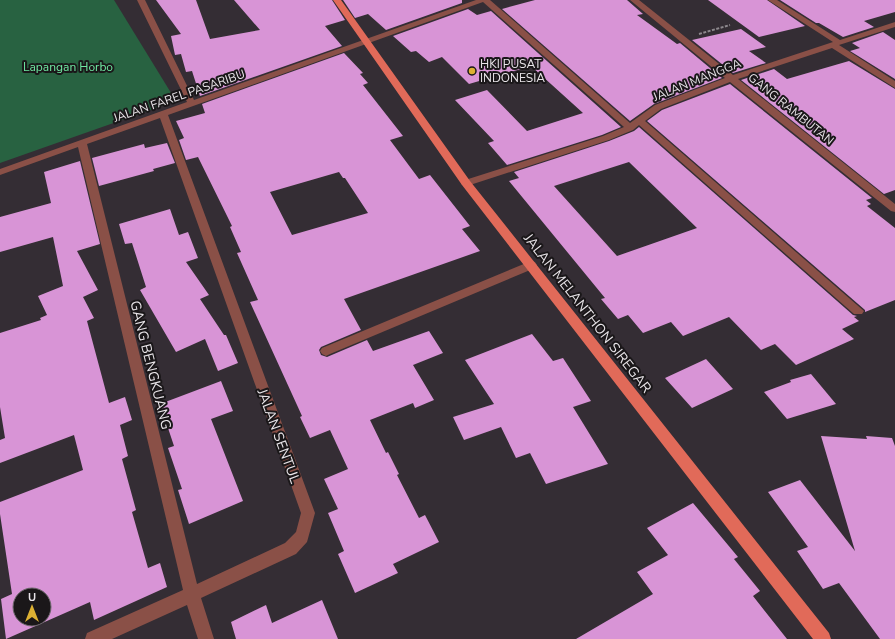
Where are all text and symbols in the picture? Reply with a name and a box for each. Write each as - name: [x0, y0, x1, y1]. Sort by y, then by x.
- street label: JALAN MANGGA: [650, 55, 744, 105]
- place label: HKI PUSAT INDONESIA: [480, 56, 545, 86]
- park label: Lapangan Horbo: [23, 59, 113, 75]
- street label: JALAN FAREL PASARIBU: [110, 66, 247, 126]
- marker: HKI PUSAT INDONESIA: [467, 66, 477, 76]
- street label: GANG RAMBUTAN: [745, 69, 837, 149]
- street label: JALAN MELANTHON SIREGAR: [519, 229, 656, 397]
- street label: GANG BENGKUANG: [125, 299, 176, 432]
- street label: JALAN SENTUL: [252, 385, 305, 487]
- north arrow: [12, 587, 52, 627]
- text: U: [28, 590, 36, 605]

